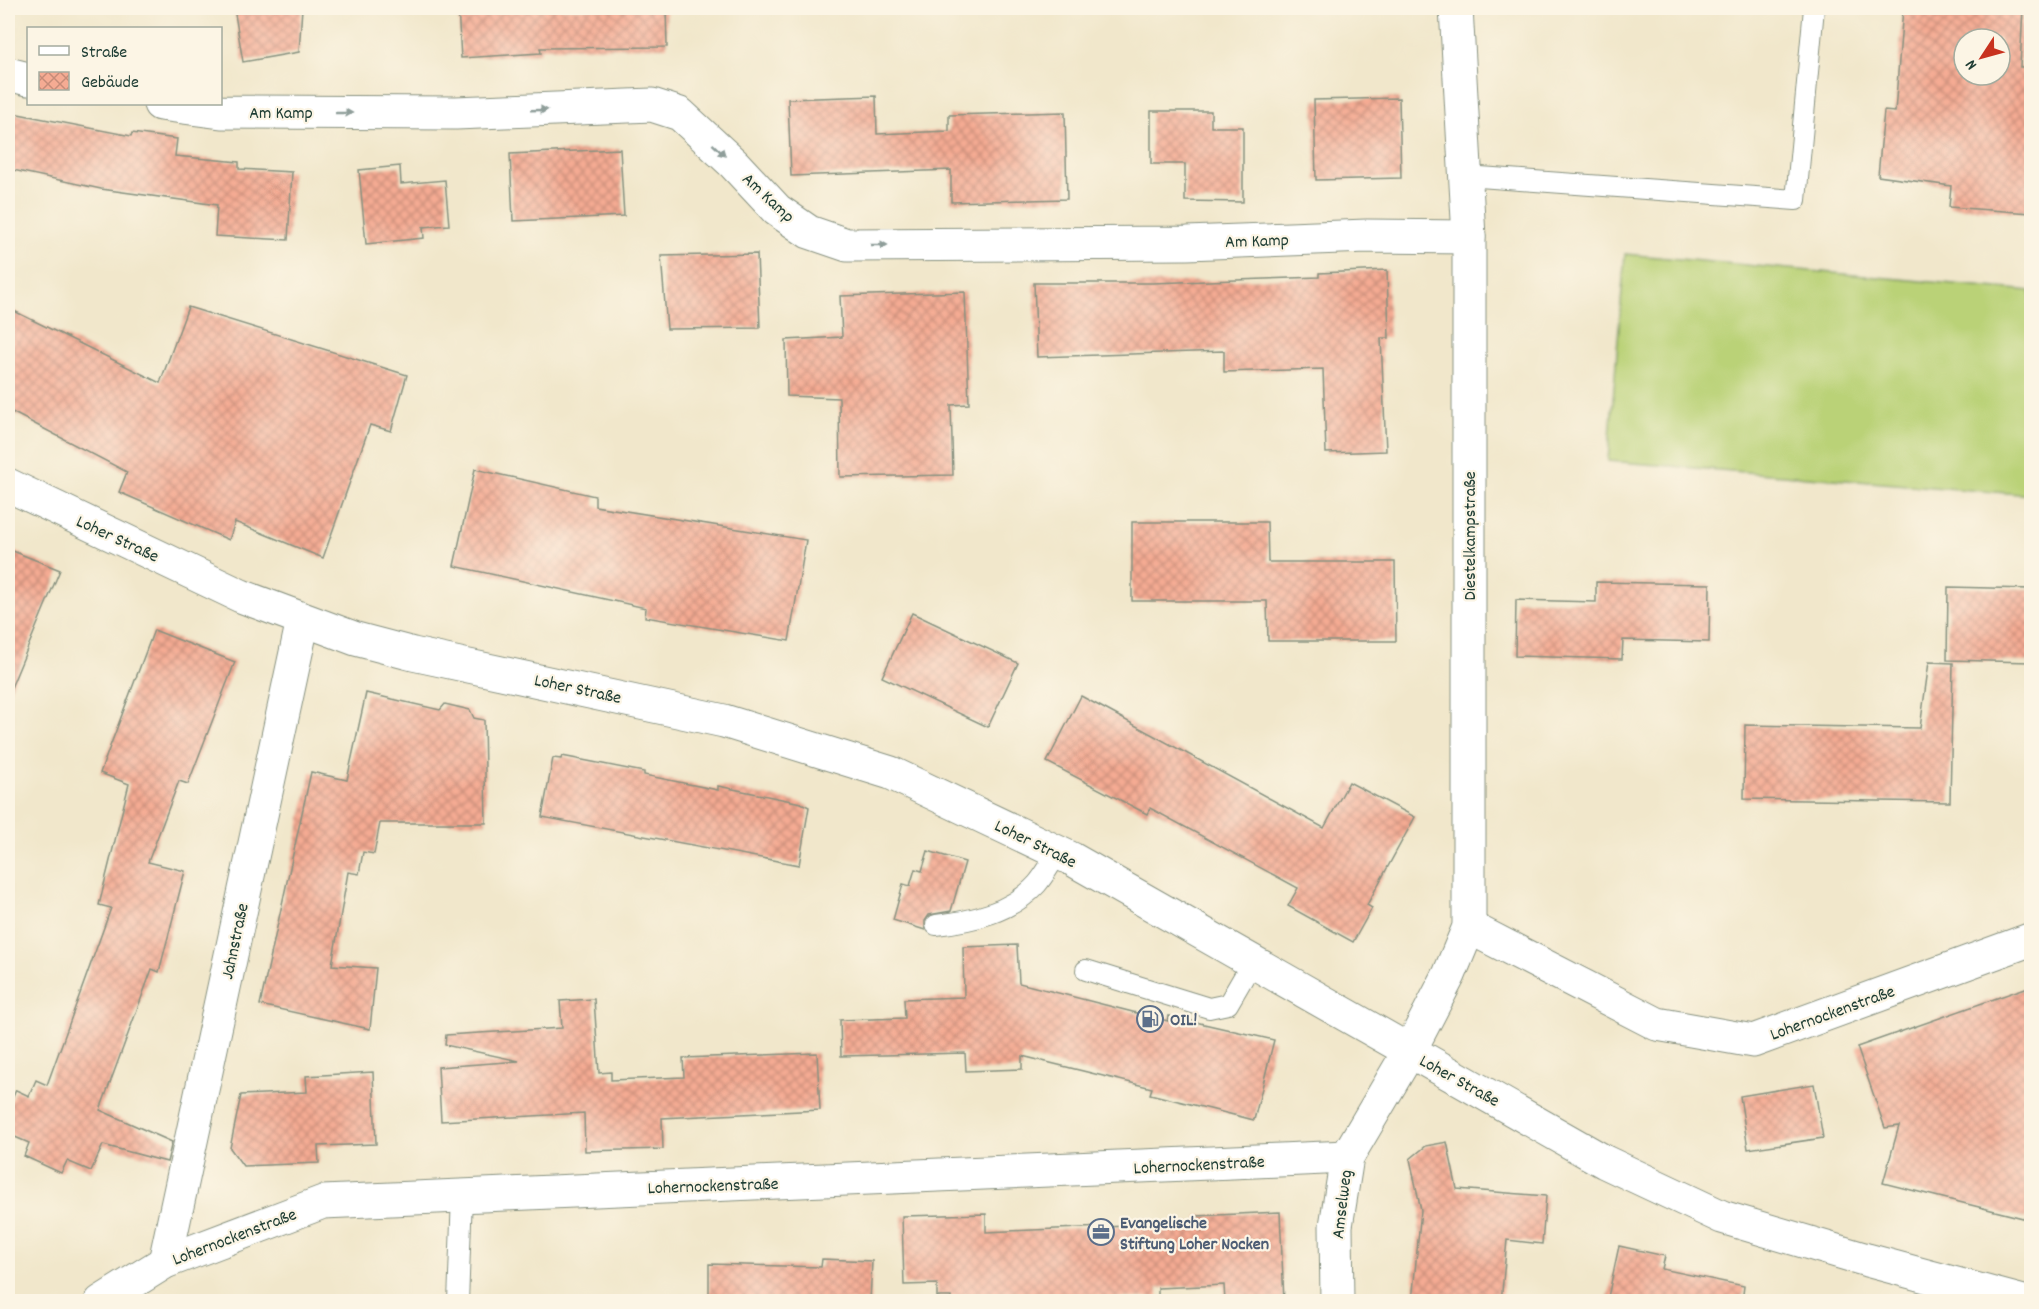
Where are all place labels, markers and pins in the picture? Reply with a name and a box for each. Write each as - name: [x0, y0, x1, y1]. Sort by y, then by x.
- fuel station icon: OIL!: [1135, 1004, 1165, 1034]
- place label: OIL!: [1170, 1009, 1197, 1034]
- place label: Evangelische Stiftung Loher Nocken: [1120, 1212, 1269, 1258]
- office icon: Evangelische Stiftung Loher Nocken: [1086, 1217, 1116, 1247]

